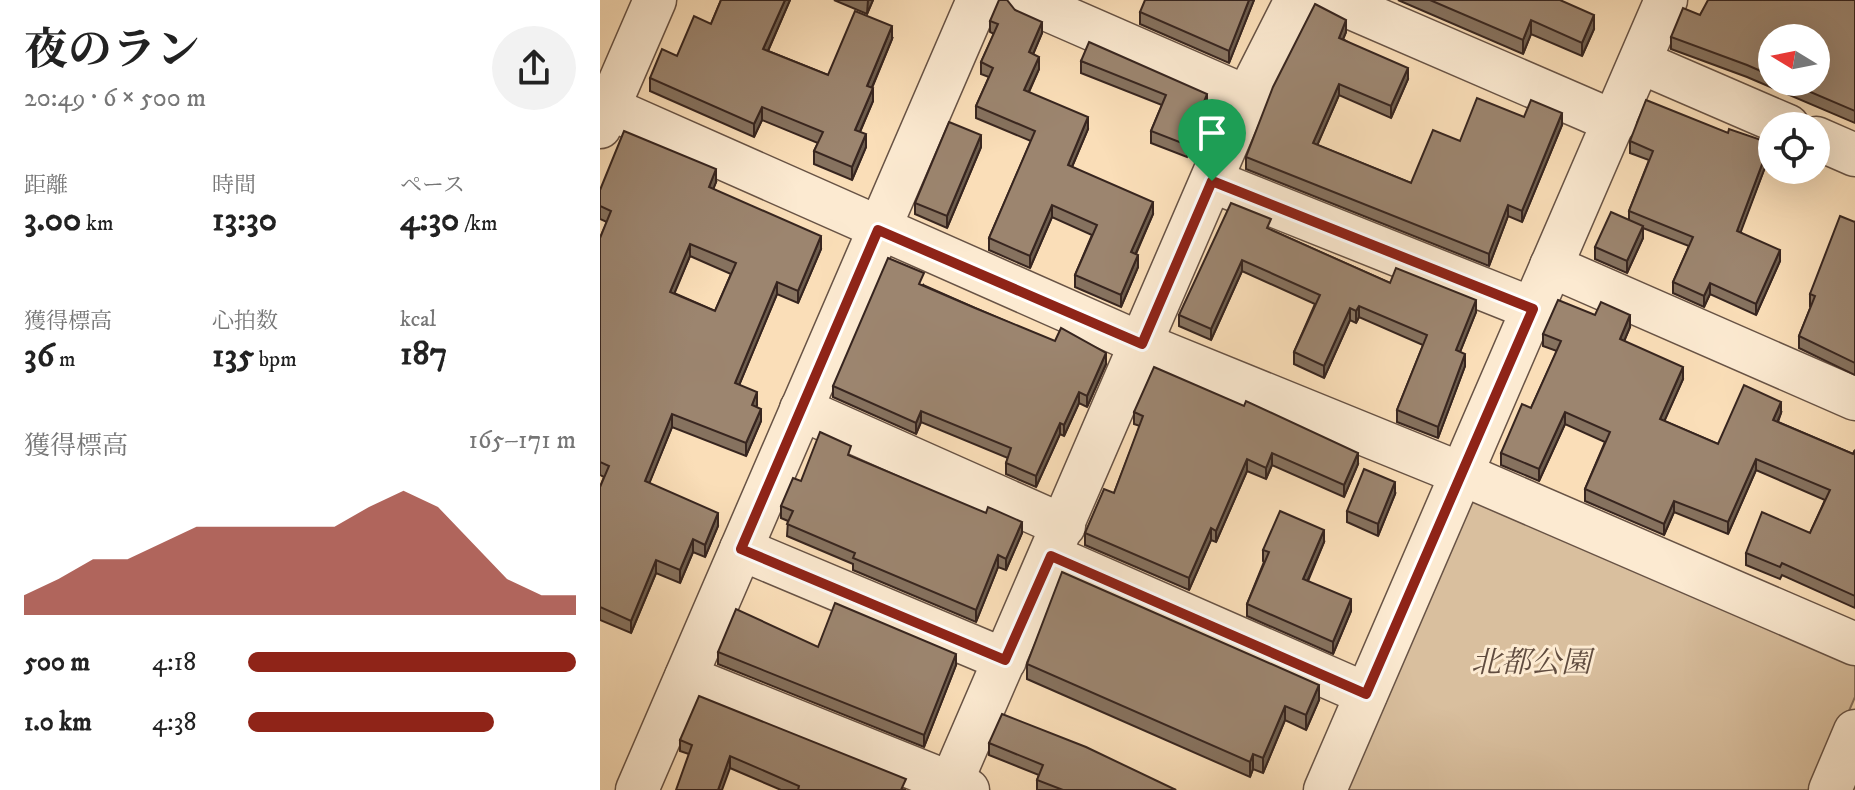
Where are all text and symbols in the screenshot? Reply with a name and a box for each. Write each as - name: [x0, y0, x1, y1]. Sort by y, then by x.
- text: 夜のラン: [24, 24, 200, 79]
- north arrow: [1758, 24, 1830, 96]
- map controls: [1758, 24, 1830, 184]
- button: share: [492, 26, 576, 110]
- text: 20:49 · 6 × 500 m: [24, 82, 206, 115]
- pin: [1178, 99, 1246, 181]
- icon: arrive: [1190, 111, 1234, 155]
- button: locate: [1758, 112, 1830, 184]
- text: 距離: [24, 172, 68, 199]
- text: 時間: [212, 172, 256, 199]
- text: ペース: [400, 172, 465, 199]
- text: 3.00: [24, 199, 81, 241]
- text: 13:30: [212, 199, 277, 241]
- text: 4:30: [400, 199, 459, 241]
- text: km: [81, 210, 113, 237]
- text: /km: [459, 210, 498, 237]
- text: kcal: [400, 306, 436, 333]
- text: 獲得標高: [24, 308, 112, 335]
- text: 心拍数: [212, 308, 278, 335]
- text: 187: [400, 333, 447, 375]
- text: 36: [24, 335, 54, 377]
- text: 135: [212, 335, 254, 377]
- text: m: [54, 346, 76, 373]
- text: bpm: [254, 346, 297, 373]
- text: 165–171 m: [469, 424, 576, 457]
- text: 獲得標高: [24, 430, 128, 463]
- park label: 北都公園: [1471, 645, 1596, 682]
- text: 500 m: [24, 646, 90, 679]
- text: 4:18: [152, 646, 196, 679]
- text: 1.0 km: [24, 706, 92, 739]
- text: 4:38: [152, 706, 196, 739]

